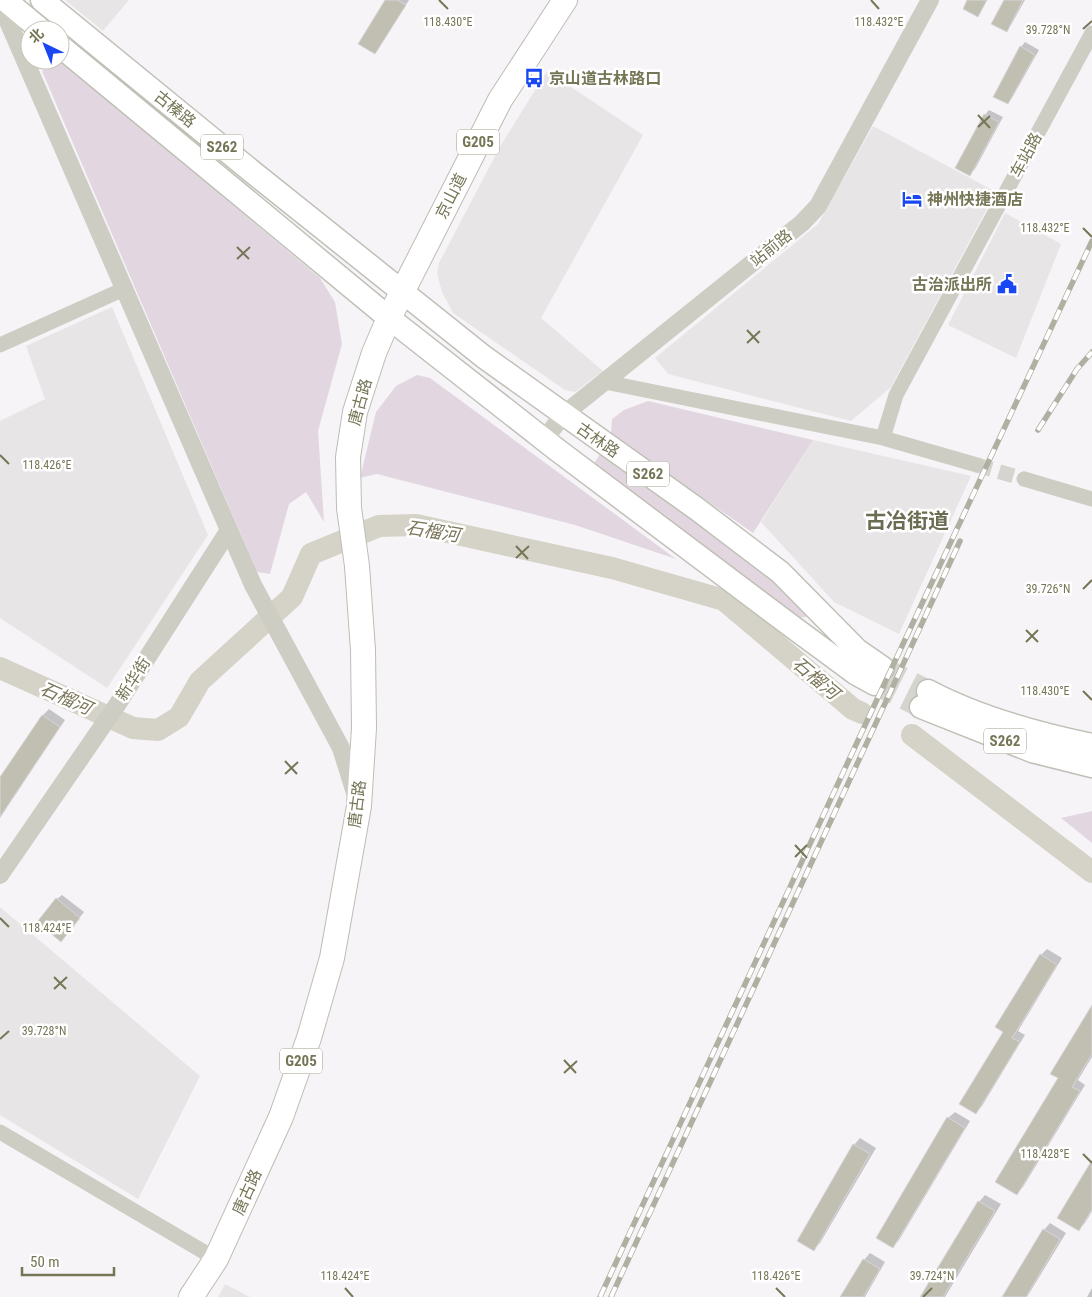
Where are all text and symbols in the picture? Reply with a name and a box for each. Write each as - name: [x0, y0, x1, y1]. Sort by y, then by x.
- text: 118.430°E: [423, 15, 473, 29]
- text: 118.432°E: [854, 15, 904, 29]
- north arrow: [20, 20, 70, 70]
- text: 39.728°N: [1026, 23, 1070, 37]
- text: 北: [26, 25, 47, 46]
- bus stop icon: 京山道古林路口: [523, 67, 545, 89]
- place label: 京山道古林路口: [549, 69, 661, 88]
- street label: 古榛路: [150, 87, 200, 131]
- street label: 车站路: [1006, 129, 1046, 181]
- road number: G205: [457, 130, 499, 154]
- road number: S262: [201, 134, 243, 160]
- street label: 京山道: [432, 170, 470, 222]
- hotel icon: 神州快捷酒店: [901, 188, 923, 210]
- place label: 神州快捷酒店: [927, 190, 1023, 209]
- text: 118.432°E: [1020, 221, 1070, 235]
- street label: 站前路: [746, 226, 796, 270]
- public building icon: 古治派出所: [996, 273, 1018, 295]
- place label: 古治派出所: [912, 275, 992, 294]
- street label: 唐古路: [345, 376, 375, 428]
- street label: 古林路: [573, 418, 623, 462]
- text: 118.426°E: [22, 458, 72, 472]
- road number: S262: [627, 462, 669, 486]
- district label: 古冶街道: [865, 509, 949, 533]
- water label: 石榴河: [405, 516, 464, 546]
- text: 39.726°N: [1026, 582, 1070, 596]
- water label: 石榴河: [789, 653, 846, 705]
- street label: 新华街: [112, 654, 154, 704]
- water label: 石榴河: [37, 677, 98, 720]
- text: 118.430°E: [1020, 684, 1070, 698]
- road number: S262: [984, 728, 1026, 754]
- street label: 唐古路: [345, 779, 369, 829]
- text: 118.424°E: [22, 921, 72, 935]
- text: 39.728°N: [22, 1024, 66, 1038]
- road number: G205: [280, 1048, 322, 1074]
- text: 118.428°E: [1020, 1147, 1070, 1161]
- street label: 唐古路: [229, 1166, 265, 1218]
- scale bar: [22, 1244, 115, 1276]
- text: 50 m: [30, 1253, 60, 1271]
- text: 118.424°E: [320, 1269, 370, 1283]
- text: 118.426°E: [751, 1269, 801, 1283]
- text: 39.724°N: [910, 1269, 954, 1283]

